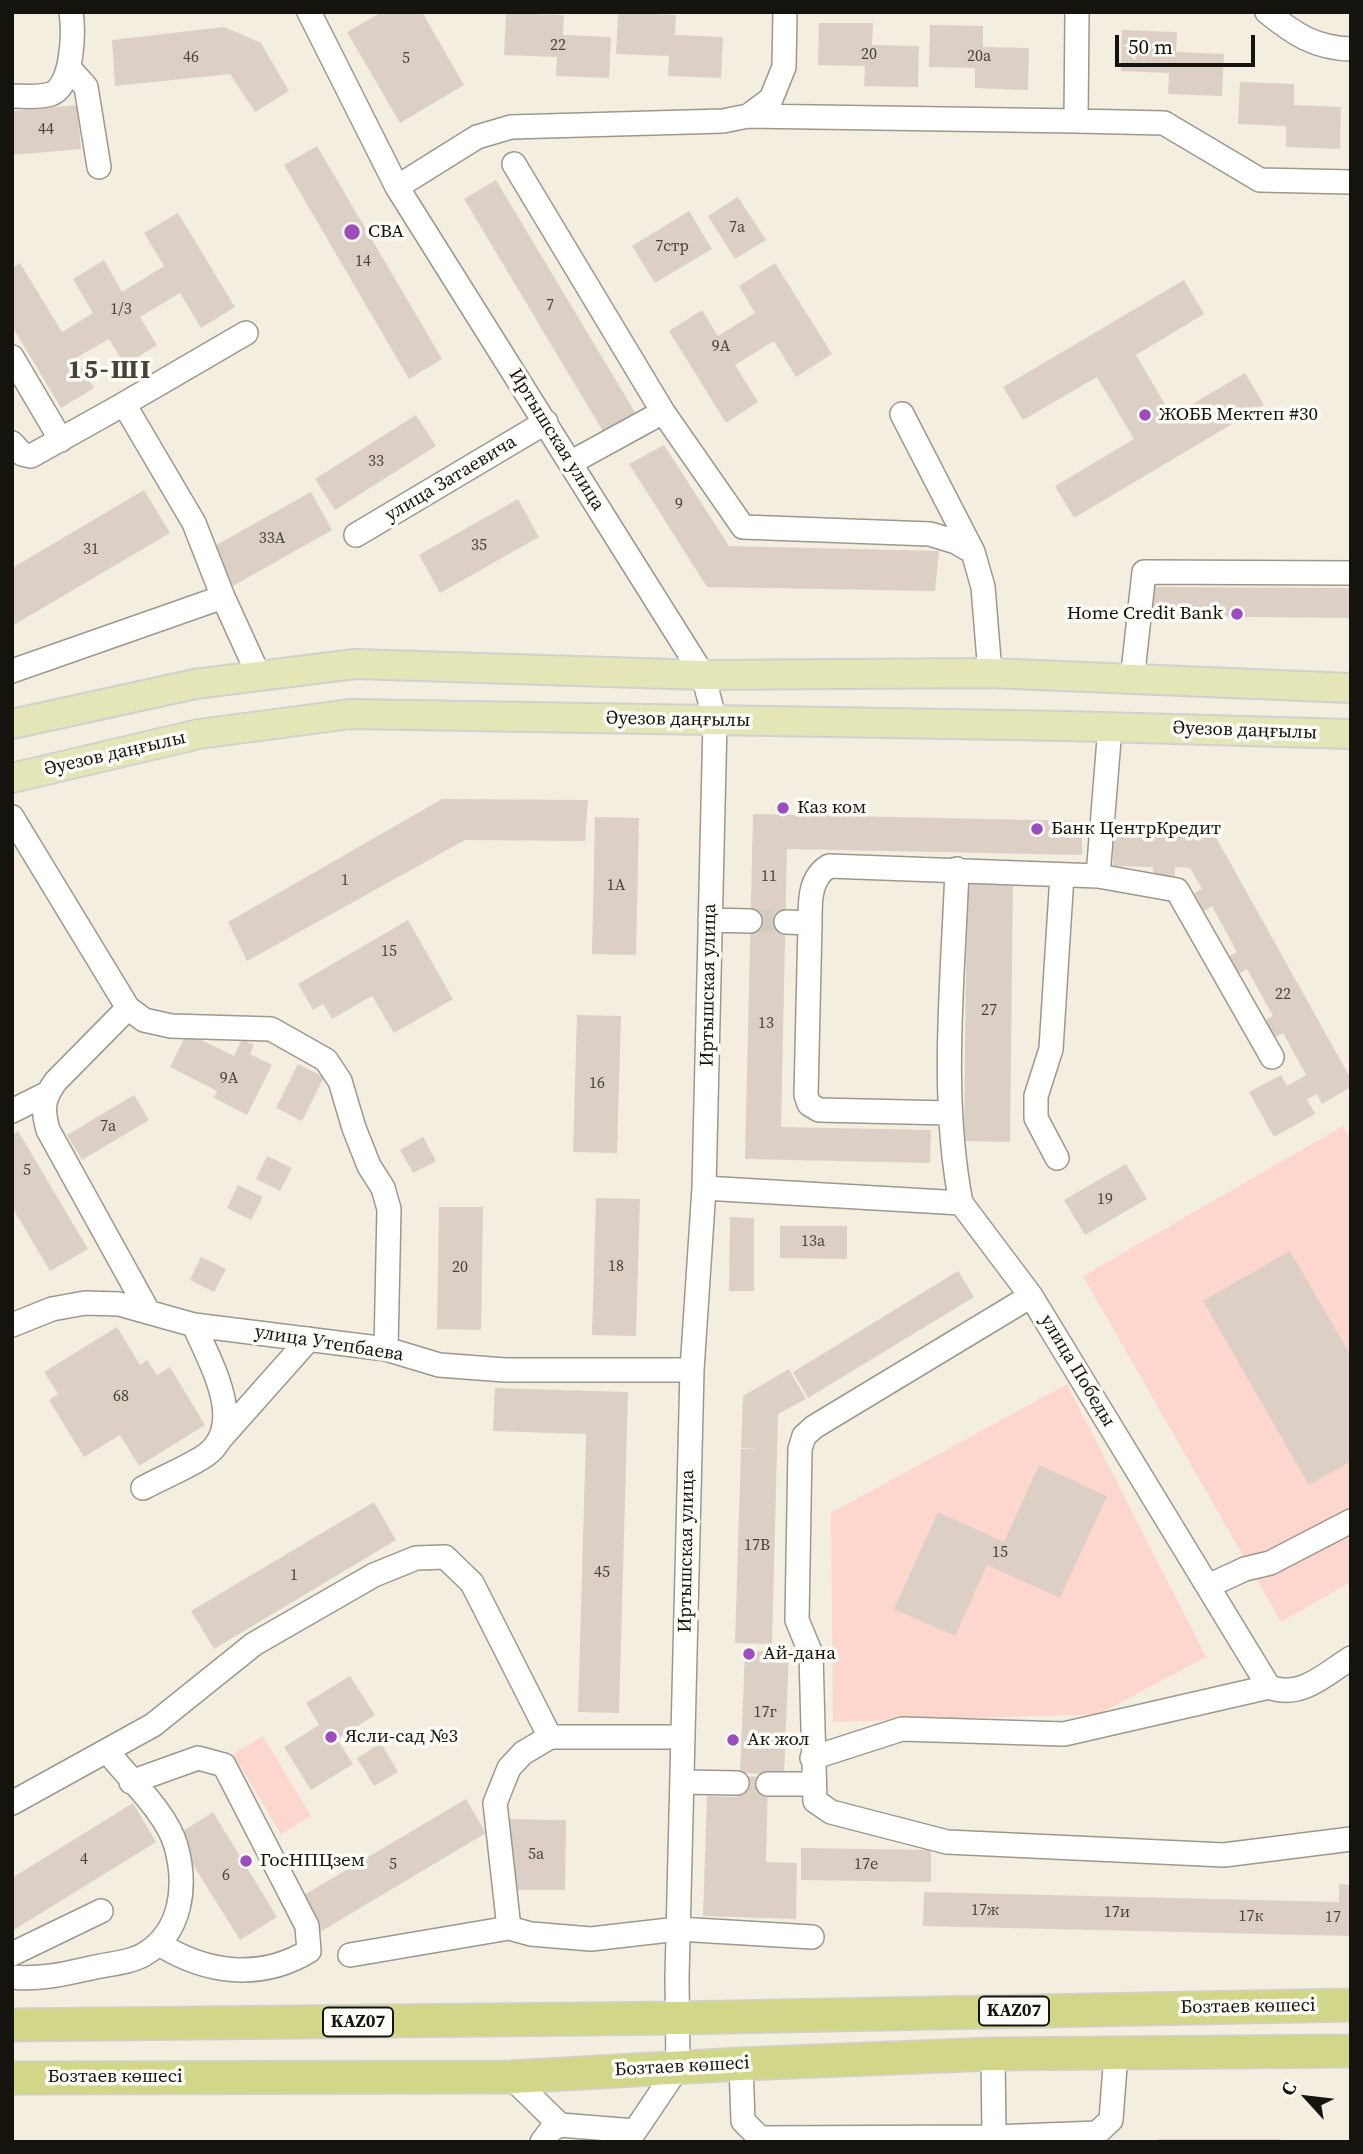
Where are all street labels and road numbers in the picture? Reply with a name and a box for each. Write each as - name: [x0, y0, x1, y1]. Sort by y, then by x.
- street label: Иртышская улица: [503, 365, 609, 515]
- street label: улица Затаевича: [381, 431, 521, 527]
- street label: Әуезов даңғылы: [606, 707, 750, 733]
- street label: Әуезов даңғылы: [1172, 717, 1318, 745]
- street label: Әуезов даңғылы: [42, 727, 188, 781]
- street label: Иртышская улица: [696, 903, 722, 1067]
- street label: улица Победы: [1034, 1311, 1120, 1431]
- street label: улица Утепбаева: [253, 1321, 405, 1367]
- street label: Иртышская улица: [674, 1469, 700, 1633]
- street label: Бозтаев көшесі: [1180, 1994, 1316, 2020]
- road number: KAZ07: [979, 1996, 1049, 2025]
- road number: KAZ07: [323, 2008, 393, 2036]
- street label: Бозтаев көшесі: [614, 2052, 750, 2082]
- street label: Бозтаев көшесі: [47, 2066, 183, 2088]

